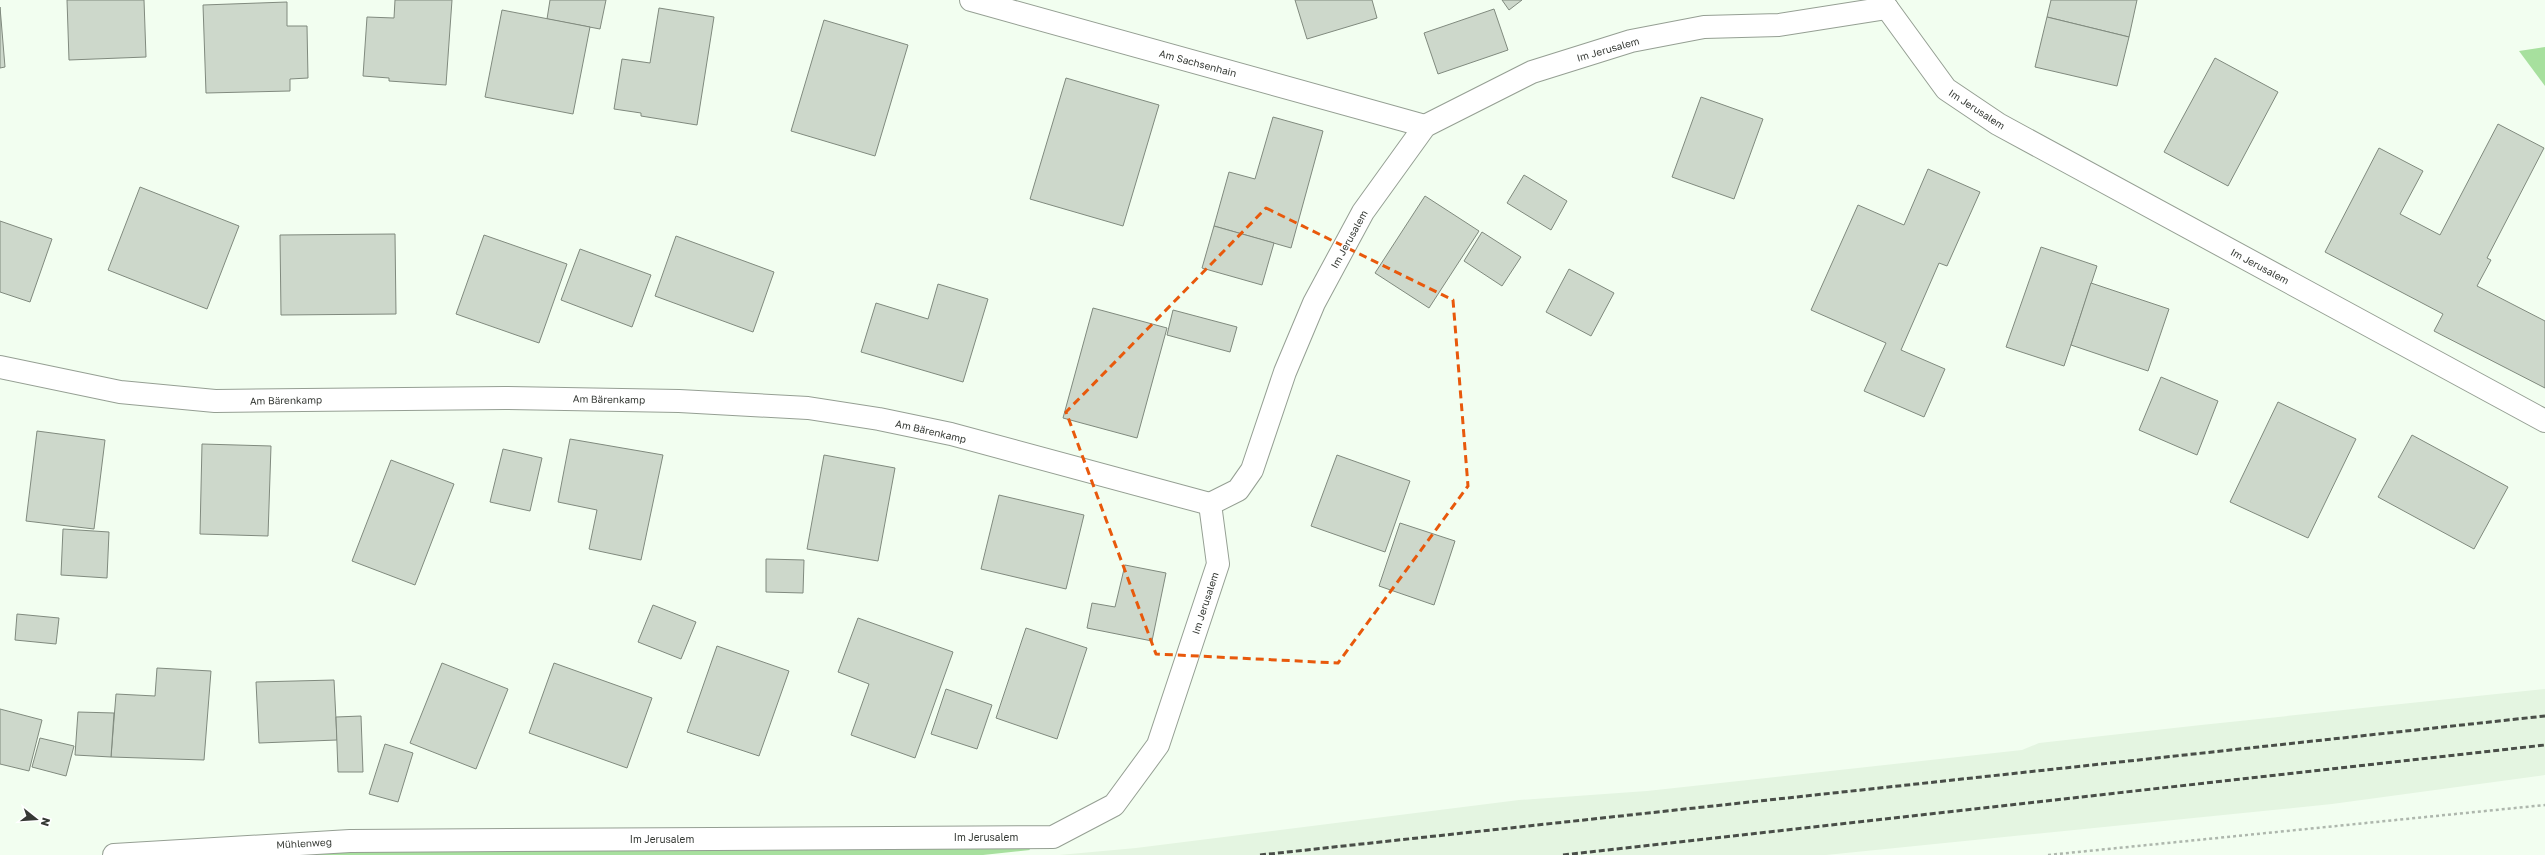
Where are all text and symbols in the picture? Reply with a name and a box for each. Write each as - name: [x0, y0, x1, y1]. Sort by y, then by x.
- street label: Im Jerusalem: [1575, 34, 1641, 64]
- street label: Am Sachsenhain: [1158, 47, 1238, 79]
- street label: Im Jerusalem: [1947, 86, 2007, 132]
- street label: Im Jerusalem: [1328, 208, 1370, 270]
- street label: Im Jerusalem: [2229, 246, 2291, 287]
- street label: Am Bärenkamp: [573, 392, 645, 406]
- street label: Am Bärenkamp: [250, 393, 322, 407]
- street label: Am Bärenkamp: [894, 417, 968, 445]
- street label: Im Jerusalem: [1189, 570, 1221, 636]
- north arrow: [16, 799, 56, 839]
- text: N: [39, 816, 53, 828]
- street label: Im Jerusalem: [954, 831, 1018, 843]
- street label: Im Jerusalem: [630, 833, 694, 845]
- street label: Mühlenweg: [276, 836, 332, 850]

